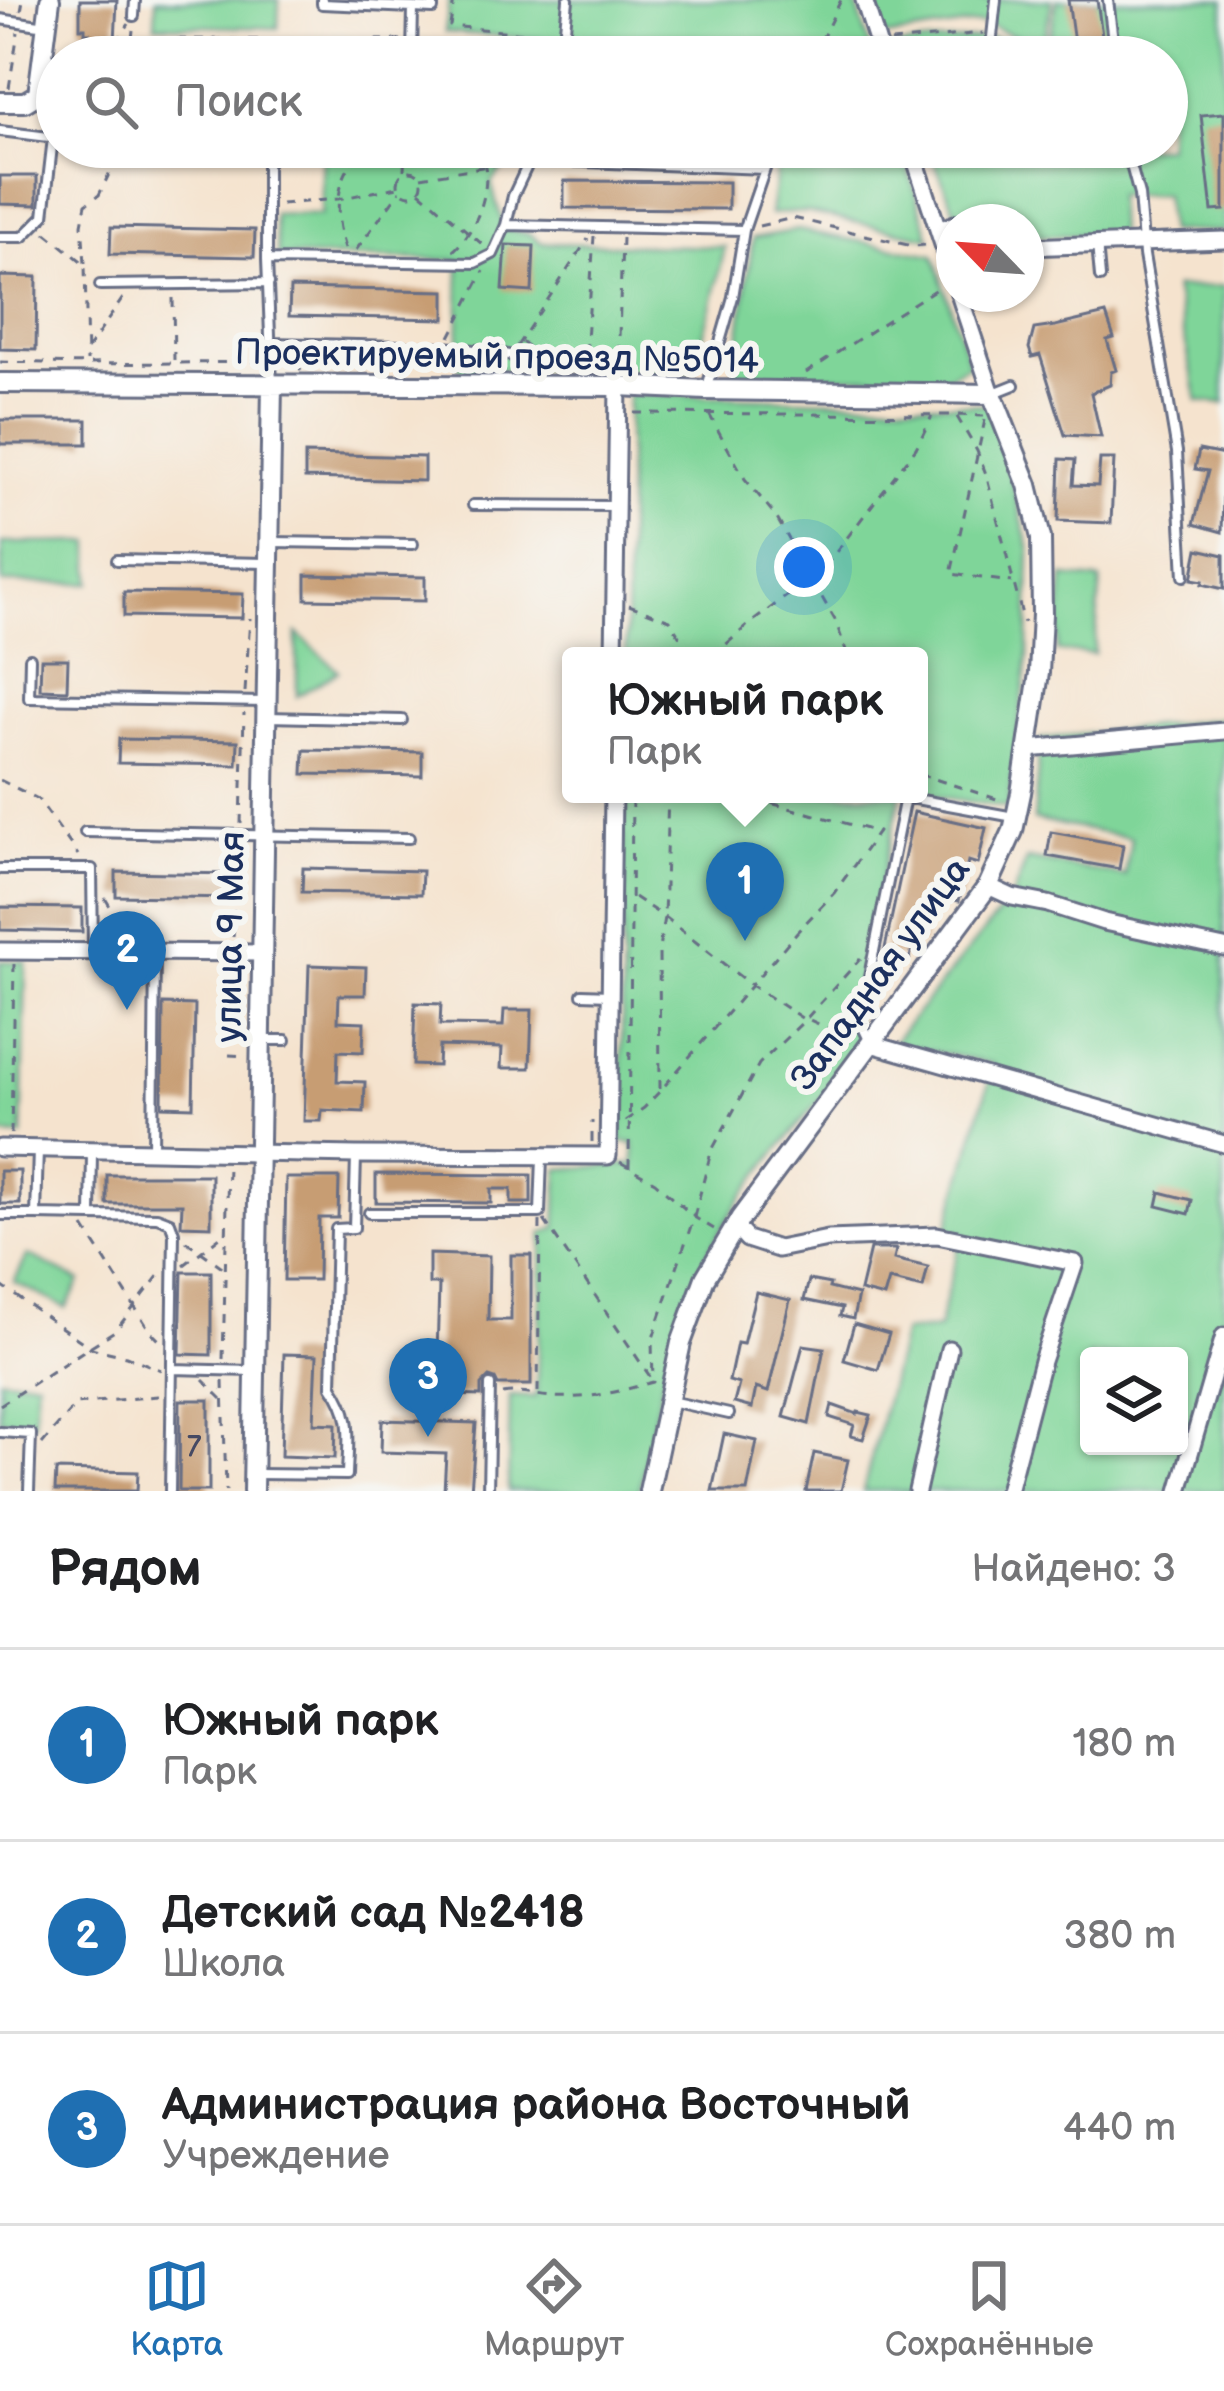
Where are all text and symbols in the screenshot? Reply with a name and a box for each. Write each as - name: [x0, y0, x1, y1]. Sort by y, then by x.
- search box: [36, 36, 1188, 168]
- icon: search: [78, 69, 144, 135]
- text: Поиск: [174, 75, 302, 130]
- north arrow: [936, 204, 1044, 312]
- street label: Проектируемый проезд №5014: [235, 331, 759, 384]
- your location: [774, 537, 834, 597]
- popup: [562, 647, 928, 803]
- text: Южный парк: [607, 674, 883, 729]
- text: Парк: [607, 729, 702, 776]
- street label: улица 9 Мая: [208, 831, 255, 1043]
- pin: 1: [706, 842, 784, 941]
- street label: Западная улица: [782, 850, 980, 1099]
- pin: 2: [88, 911, 166, 1010]
- pin: 3: [389, 1338, 467, 1437]
- map controls: [1080, 1347, 1188, 1455]
- button: layers: [1080, 1347, 1188, 1455]
- house number: 7: [187, 1429, 202, 1465]
- text: Рядом: [48, 1539, 202, 1600]
- text: Найдено: 3: [971, 1546, 1176, 1593]
- text: Южный парк: [162, 1694, 438, 1749]
- text: 1: [79, 1721, 95, 1768]
- text: 180 m: [1072, 1721, 1176, 1768]
- text: Парк: [162, 1749, 257, 1796]
- text: Детский сад №2418: [162, 1886, 585, 1941]
- text: 2: [75, 1913, 99, 1960]
- text: 380 m: [1064, 1913, 1176, 1960]
- text: Школа: [162, 1941, 285, 1988]
- text: Администрация района Восточный: [162, 2078, 910, 2133]
- text: 3: [76, 2105, 98, 2152]
- text: 440 m: [1063, 2105, 1176, 2152]
- text: Учреждение: [162, 2133, 390, 2180]
- tab: Карта: [130, 2253, 223, 2365]
- tab: Маршрут: [484, 2253, 624, 2365]
- tab: Сохранённые: [885, 2253, 1094, 2365]

